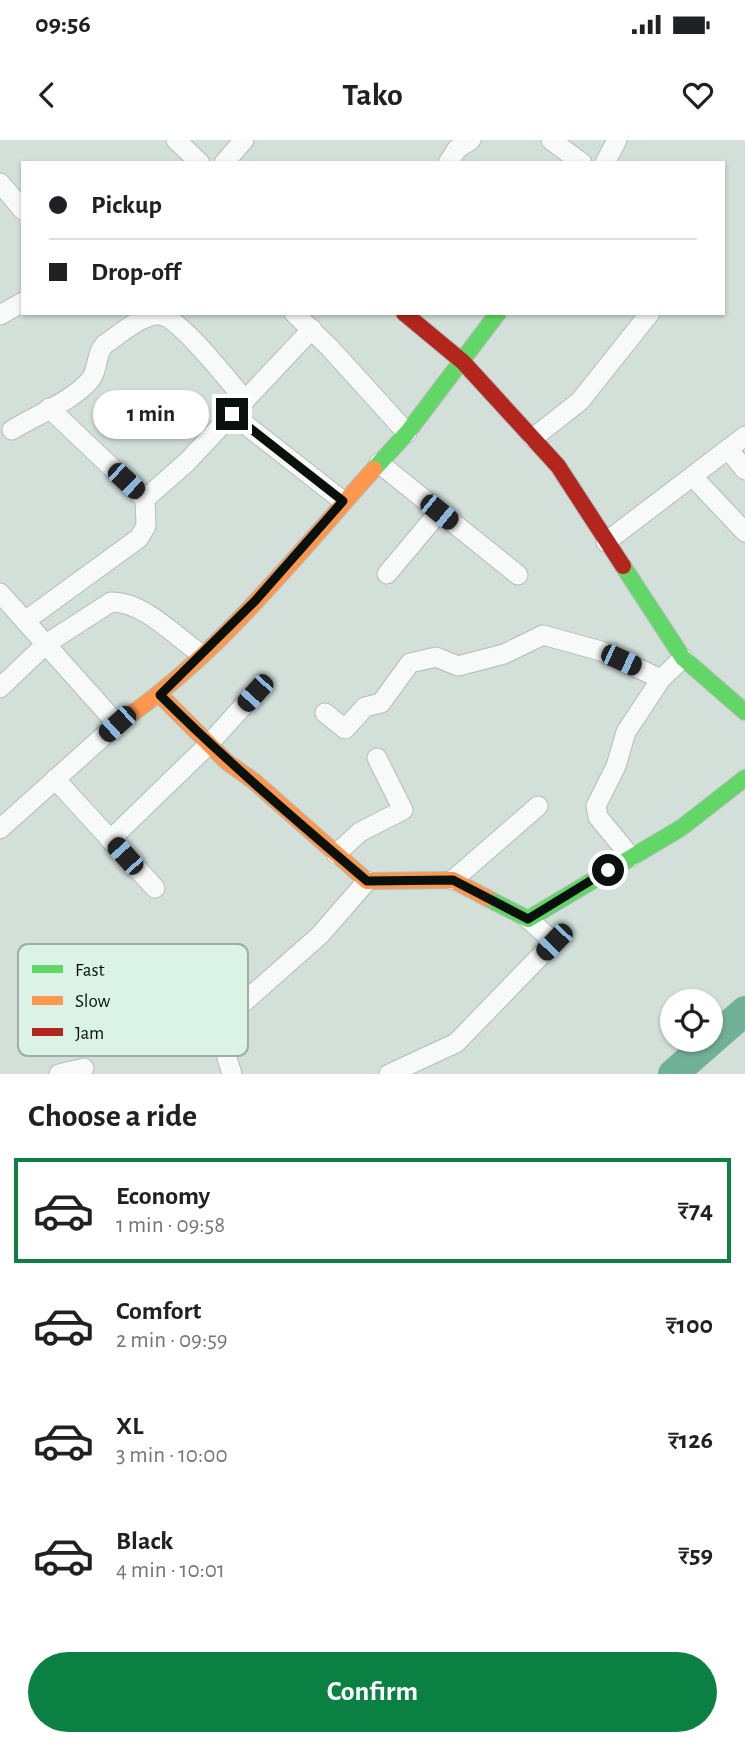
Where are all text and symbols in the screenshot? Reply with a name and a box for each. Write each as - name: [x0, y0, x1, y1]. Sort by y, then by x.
- text: 09:56: [35, 11, 91, 37]
- icon: back: [28, 76, 66, 114]
- icon: heart: [679, 76, 717, 114]
- text: Tako: [342, 79, 403, 111]
- text: Pickup: [91, 192, 162, 218]
- text: Drop-off: [91, 259, 180, 285]
- callout: 1 min: [92, 390, 208, 438]
- route end: [216, 398, 248, 430]
- text: 1 min: [127, 403, 175, 426]
- car: [104, 459, 149, 503]
- car: [417, 491, 462, 533]
- car: [598, 642, 645, 678]
- car: [234, 670, 277, 716]
- car: [95, 702, 140, 746]
- car: [104, 833, 147, 879]
- route start: [592, 854, 624, 886]
- car: [532, 920, 577, 964]
- legend: [18, 944, 248, 1056]
- text: Fast: [75, 961, 105, 980]
- map controls: [660, 989, 723, 1052]
- button: locate: [660, 989, 723, 1052]
- text: Slow: [75, 992, 111, 1011]
- text: Jam: [75, 1024, 104, 1043]
- text: Choose a ride: [28, 1100, 197, 1132]
- icon: car: [32, 1179, 95, 1242]
- text: Economy: [116, 1183, 210, 1209]
- text: ₹74: [678, 1197, 713, 1223]
- text: 1 min · 09:58: [116, 1214, 225, 1237]
- icon: car: [32, 1294, 95, 1357]
- text: Comfort: [116, 1298, 201, 1324]
- text: ₹100: [666, 1312, 713, 1338]
- text: 2 min · 09:59: [116, 1329, 228, 1352]
- icon: car: [32, 1409, 95, 1472]
- text: XL: [116, 1413, 143, 1439]
- text: ₹126: [668, 1427, 713, 1453]
- text: 3 min · 10:00: [116, 1444, 228, 1467]
- icon: car: [32, 1524, 95, 1587]
- text: Black: [116, 1528, 173, 1554]
- text: ₹59: [678, 1542, 713, 1568]
- text: 4 min · 10:01: [116, 1559, 225, 1582]
- button: Confirm: [28, 1652, 717, 1732]

